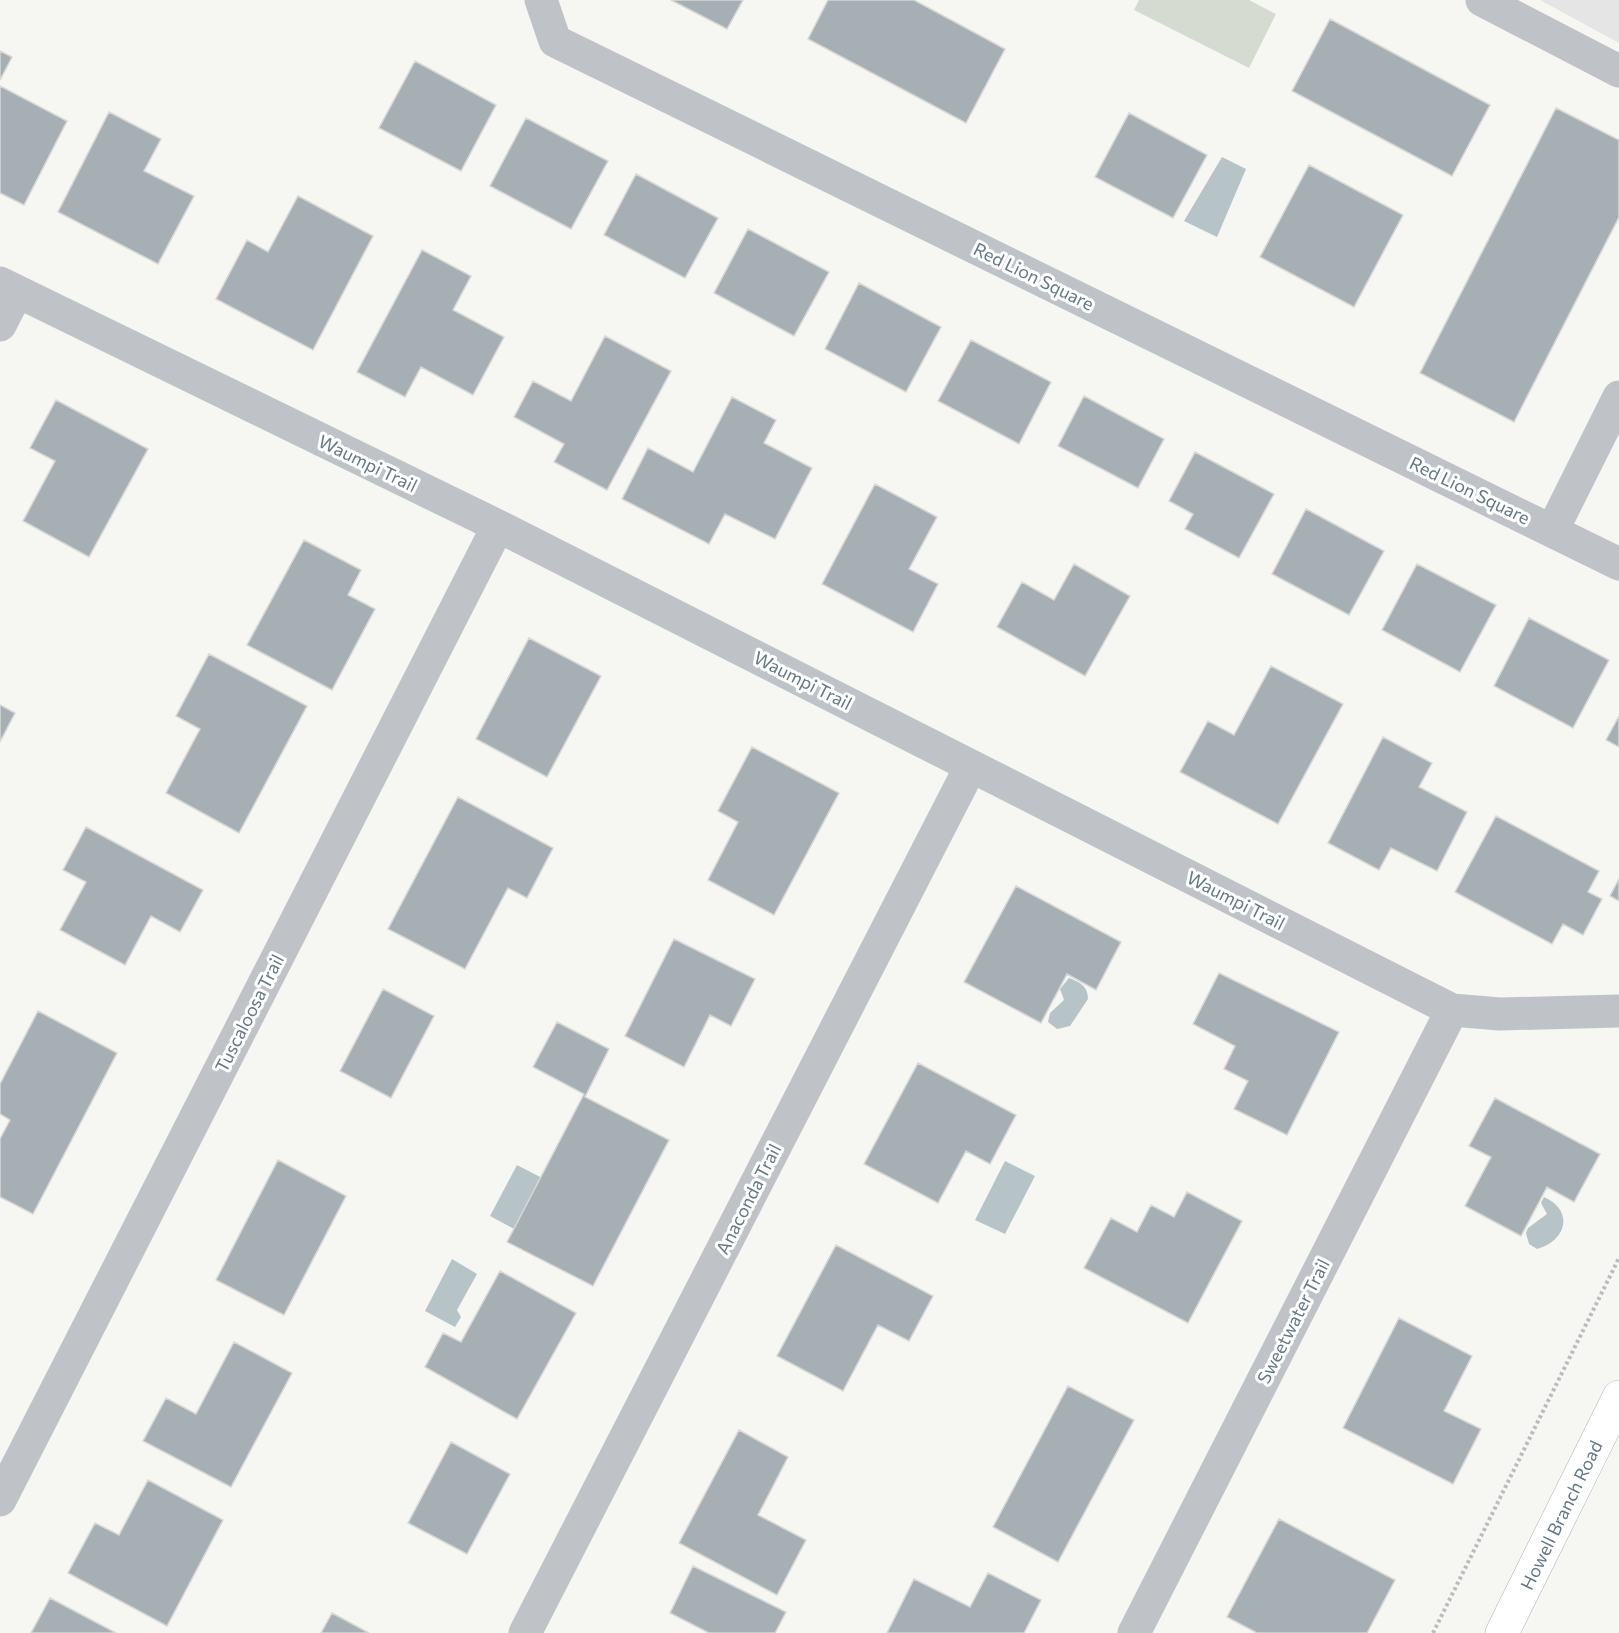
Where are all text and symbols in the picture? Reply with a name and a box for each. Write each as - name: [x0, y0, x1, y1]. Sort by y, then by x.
- street label: Red Lion Square: [970, 237, 1098, 315]
- street label: Waumpi Trail: [315, 430, 421, 496]
- street label: Red Lion Square: [1406, 451, 1534, 529]
- street label: Waumpi Trail: [750, 646, 856, 714]
- street label: Waumpi Trail: [1183, 866, 1289, 934]
- street label: Tuscaloosa Trail: [210, 950, 288, 1076]
- street label: Anaconda Trail: [711, 1140, 785, 1258]
- street label: Sweetwater Trail: [1252, 1255, 1334, 1387]
- street label: Howell Branch Road: [1515, 1437, 1607, 1593]

